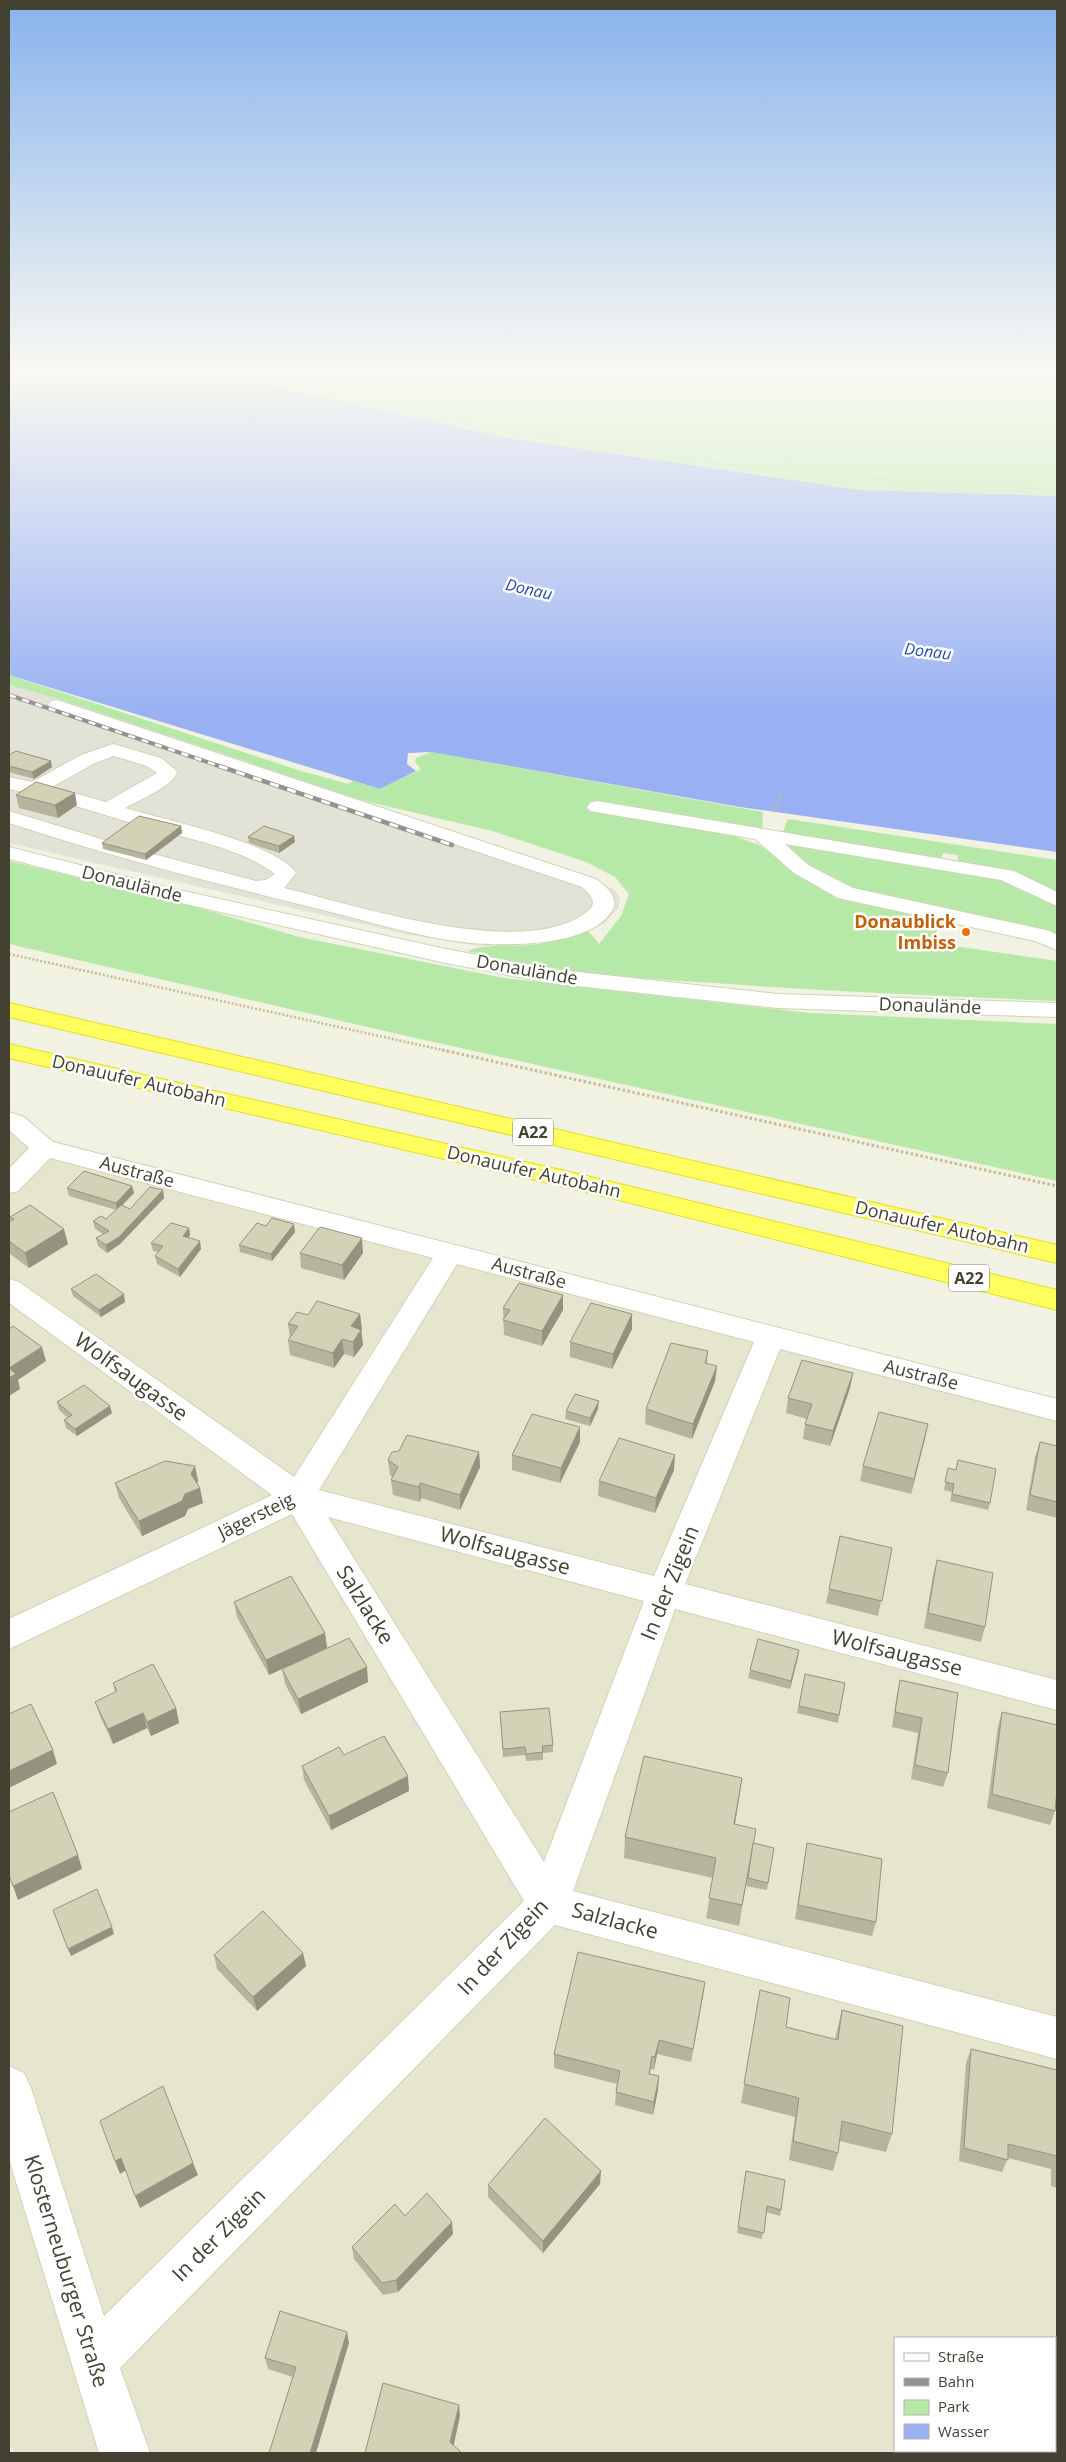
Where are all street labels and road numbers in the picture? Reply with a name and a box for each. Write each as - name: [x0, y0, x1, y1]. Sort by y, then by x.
- street label: Donaulände: [80, 859, 185, 907]
- street label: Donaulände: [475, 948, 580, 990]
- street label: Donaulände: [878, 991, 982, 1019]
- street label: Donauufer Autobahn: [50, 1048, 229, 1112]
- road number: A22: [513, 1118, 553, 1146]
- street label: Donauufer Autobahn: [445, 1139, 624, 1203]
- street label: Austraße: [97, 1150, 177, 1192]
- street label: Donauufer Autobahn: [853, 1194, 1032, 1258]
- street label: Austraße: [489, 1251, 569, 1293]
- road number: A22: [949, 1264, 989, 1292]
- street label: Wolfsaugasse: [69, 1326, 194, 1427]
- street label: Austraße: [881, 1353, 961, 1395]
- street label: Jägersteig: [212, 1486, 298, 1545]
- street label: Wolfsaugasse: [437, 1519, 574, 1581]
- street label: In der Zigein: [633, 1521, 705, 1644]
- street label: Salzlacke: [331, 1560, 401, 1649]
- street label: Wolfsaugasse: [829, 1622, 966, 1682]
- street label: In der Zigein: [451, 1892, 554, 2000]
- street label: Salzlacke: [569, 1895, 661, 1945]
- street label: Klosterneuburger Straße: [18, 2151, 116, 2390]
- street label: In der Zigein: [165, 2181, 271, 2287]

